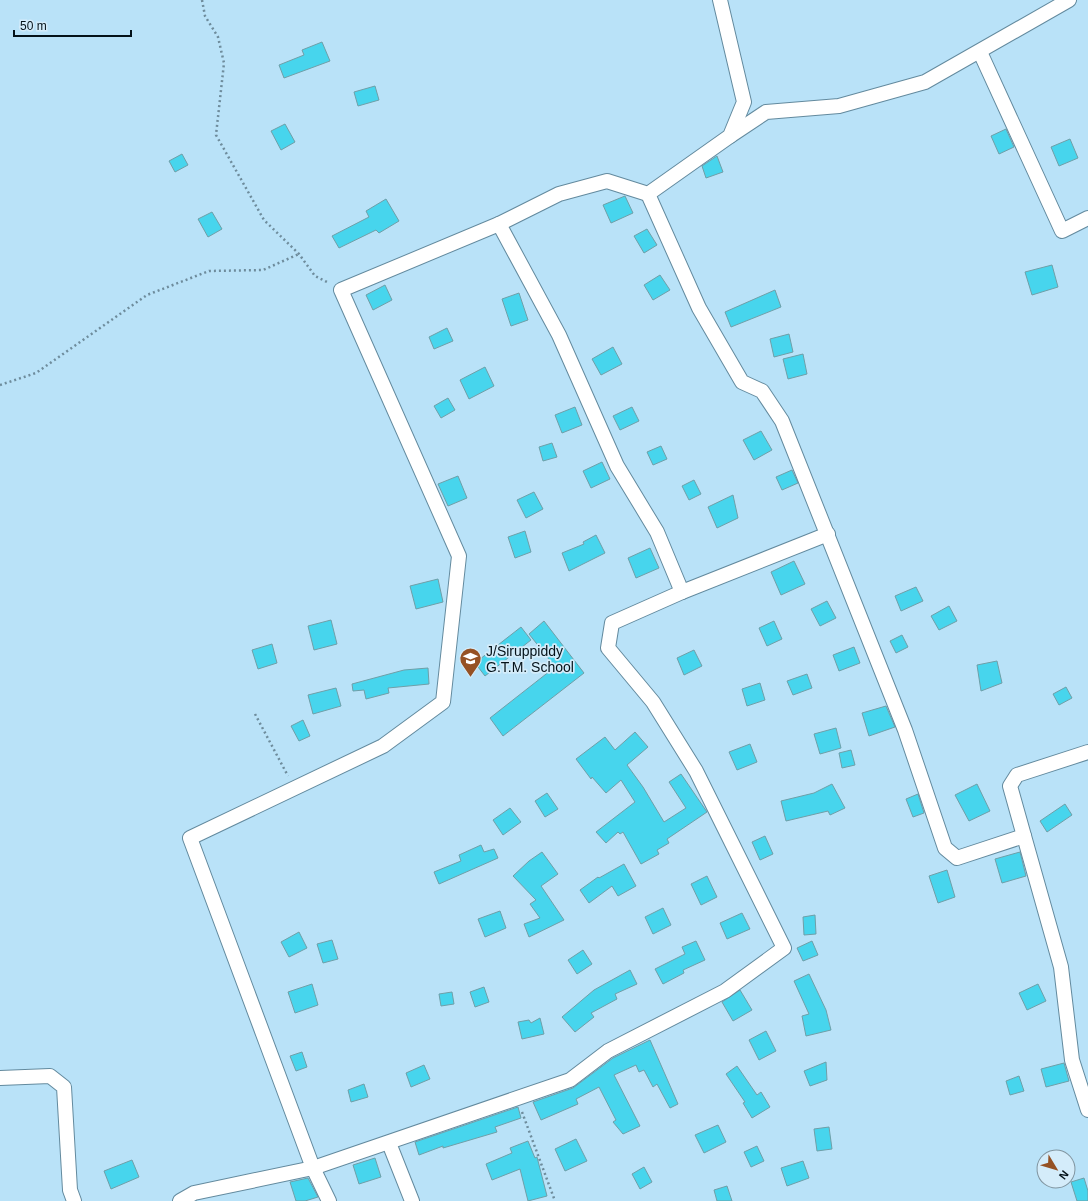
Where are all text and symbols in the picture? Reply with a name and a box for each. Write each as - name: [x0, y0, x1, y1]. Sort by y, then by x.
- scale bar: [14, 12, 131, 38]
- text: 50 m: [20, 19, 47, 33]
- place label: J/Siruppiddy G.T.M. School: [486, 643, 574, 675]
- school or university icon: J/Siruppiddy G.T.M. School: [457, 646, 483, 679]
- north arrow: [1036, 1149, 1076, 1189]
- text: N: [1057, 1168, 1071, 1182]

